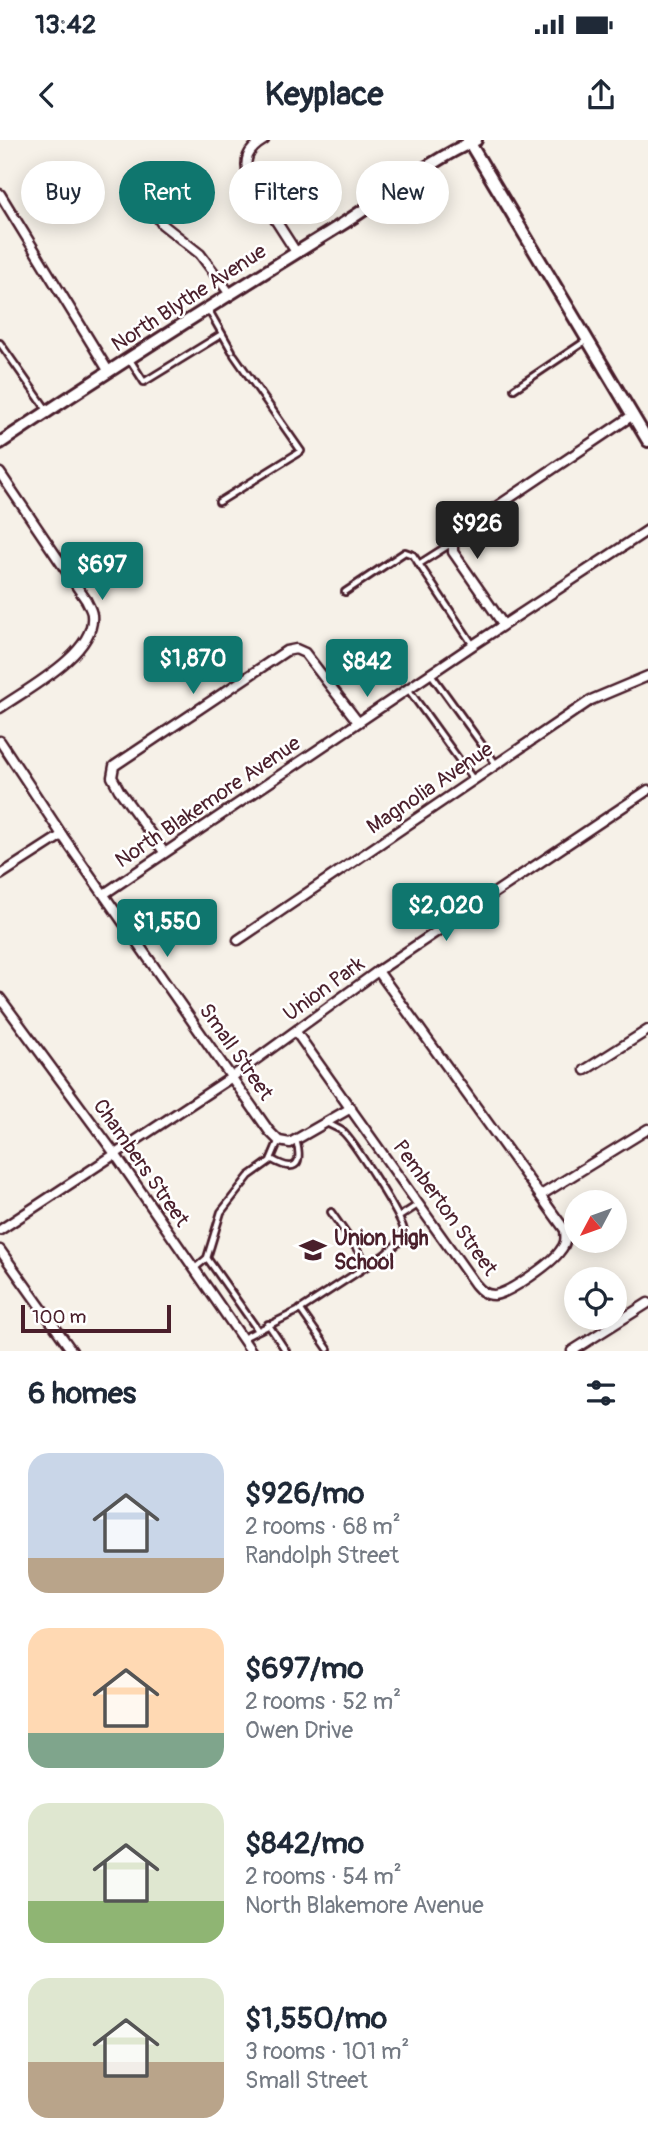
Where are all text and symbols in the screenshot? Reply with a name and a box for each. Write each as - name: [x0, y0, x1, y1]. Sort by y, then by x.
- text: 13:42: [35, 9, 96, 41]
- text: Keyplace: [265, 75, 383, 115]
- icon: back: [28, 76, 66, 114]
- icon: share: [582, 76, 620, 114]
- chip: Buy: [21, 161, 105, 224]
- chip: Rent: [119, 161, 215, 224]
- chip: Filters: [229, 161, 342, 224]
- chip: New: [356, 161, 449, 224]
- street label: North Blythe Avenue: [106, 237, 272, 358]
- pin: $926: [436, 502, 518, 561]
- text: $926: [452, 509, 502, 538]
- pin: $697: [61, 542, 143, 602]
- text: $697: [77, 550, 127, 579]
- pin: $1,870: [136, 636, 250, 696]
- pin: $842: [326, 640, 408, 699]
- text: $1,870: [160, 644, 226, 673]
- text: $842: [342, 647, 392, 676]
- street label: North Blakemore Avenue: [110, 730, 306, 874]
- street label: Magnolia Avenue: [362, 735, 499, 840]
- pin: $2,020: [389, 884, 503, 943]
- text: $2,020: [408, 891, 484, 920]
- pin: $1,550: [110, 900, 224, 959]
- text: $1,550: [133, 907, 201, 936]
- street label: Union Park: [278, 950, 370, 1027]
- street label: Small Street: [193, 998, 280, 1106]
- street label: Chambers Street: [87, 1094, 195, 1233]
- street label: Pemberton Street: [387, 1135, 504, 1282]
- north arrow: [564, 1190, 626, 1253]
- map controls: [564, 1190, 627, 1330]
- place label: Union High School: [334, 1225, 429, 1276]
- school or university icon: Union High School: [298, 1235, 328, 1265]
- button: locate: [564, 1267, 627, 1330]
- scale bar: [21, 1302, 172, 1334]
- text: 100 m: [32, 1305, 86, 1329]
- icon: filters: [582, 1374, 620, 1412]
- text: 6 homes: [28, 1375, 136, 1412]
- text: $926/mo: [245, 1475, 364, 1512]
- icon: home: [84, 1481, 168, 1565]
- text: 2 rooms · 68 m²: [245, 1512, 401, 1541]
- text: Randolph Street: [245, 1541, 399, 1570]
- text: $697/mo: [245, 1650, 364, 1687]
- icon: home: [84, 1656, 168, 1740]
- text: 2 rooms · 52 m²: [245, 1687, 401, 1716]
- text: Owen Drive: [245, 1716, 353, 1745]
- text: $842/mo: [245, 1825, 364, 1862]
- icon: home: [84, 1831, 168, 1915]
- text: 2 rooms · 54 m²: [245, 1862, 402, 1891]
- text: North Blakemore Avenue: [245, 1891, 484, 1920]
- text: $1,550/mo: [245, 2000, 387, 2037]
- icon: home: [84, 2006, 168, 2090]
- text: 3 rooms · 101 m²: [245, 2037, 409, 2066]
- text: Small Street: [245, 2066, 368, 2095]

